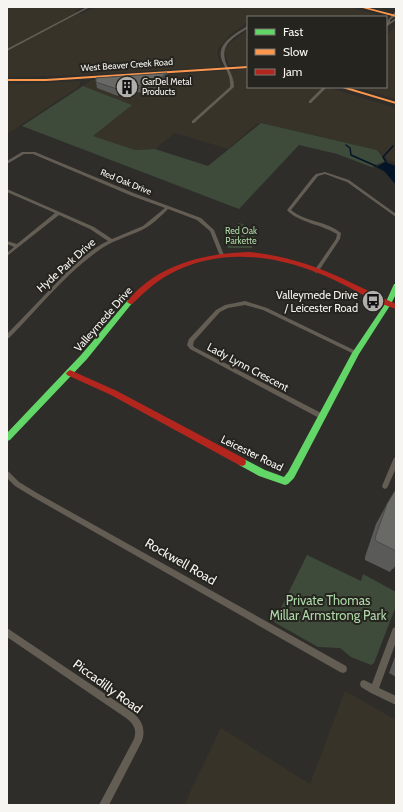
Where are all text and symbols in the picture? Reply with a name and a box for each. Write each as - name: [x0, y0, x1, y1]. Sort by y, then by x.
- legend: [247, 16, 387, 88]
- text: Fast: [283, 24, 303, 39]
- text: Slow: [283, 44, 308, 59]
- street label: West Beaver Creek Road: [80, 56, 174, 73]
- text: Jam: [282, 64, 302, 79]
- building icon: GarDel Metal Products: [114, 74, 140, 100]
- place label: GarDel Metal Products: [142, 76, 193, 97]
- street label: Red Oak Drive: [99, 166, 154, 197]
- park label: Red Oak Parkette: [225, 225, 257, 246]
- street label: Hyde Park Drive: [34, 235, 99, 295]
- street label: Valleymede Drive: [71, 283, 135, 355]
- place label: Valleymede Drive / Leicester Road: [276, 288, 358, 315]
- bus stop icon: Valleymede Drive / Leicester Road: [360, 288, 386, 314]
- street label: Lady Lynn Crescent: [205, 340, 291, 395]
- street label: Leicester Road: [219, 432, 285, 474]
- street label: Rockwell Road: [142, 534, 220, 588]
- park label: Private Thomas Millar Armstrong Park: [269, 592, 387, 623]
- street label: Piccadilly Road: [70, 655, 146, 717]

